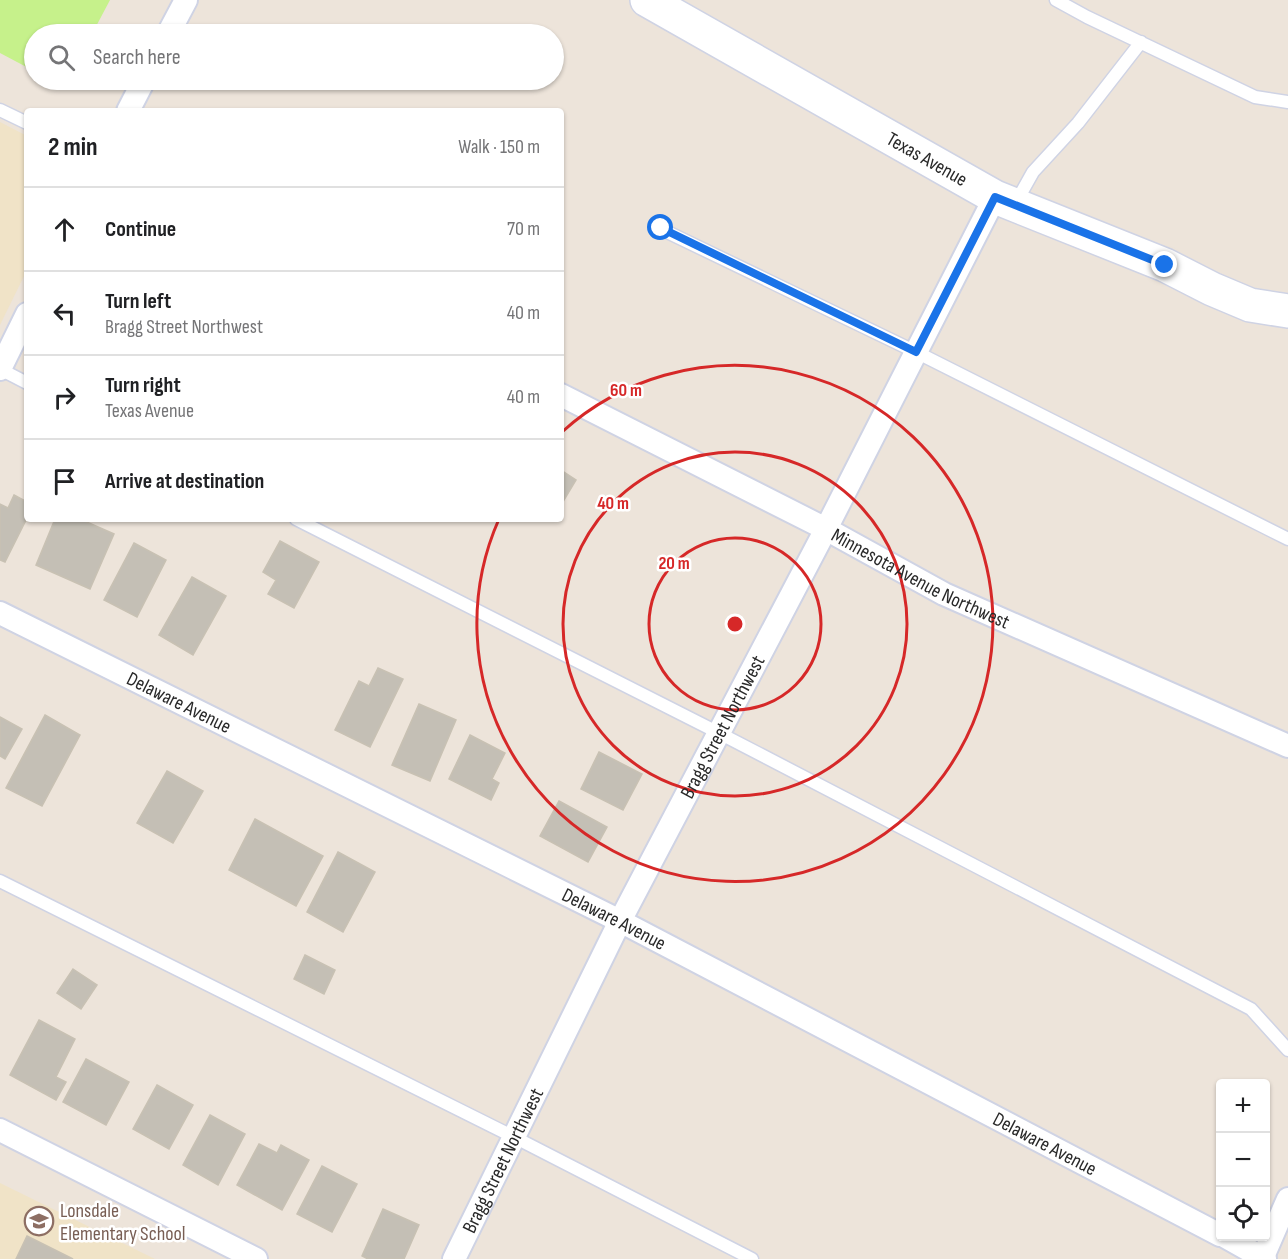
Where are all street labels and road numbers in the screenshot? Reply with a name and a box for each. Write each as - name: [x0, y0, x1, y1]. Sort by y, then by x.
- street label: Texas Avenue: [882, 127, 971, 192]
- street label: Minnesota Avenue Northwest: [827, 523, 1013, 635]
- street label: Bragg Street Northwest: [676, 652, 770, 803]
- street label: Delaware Avenue: [123, 667, 235, 739]
- street label: Delaware Avenue: [558, 883, 670, 956]
- street label: Bragg Street Northwest: [458, 1084, 549, 1237]
- street label: Delaware Avenue: [989, 1107, 1100, 1181]

